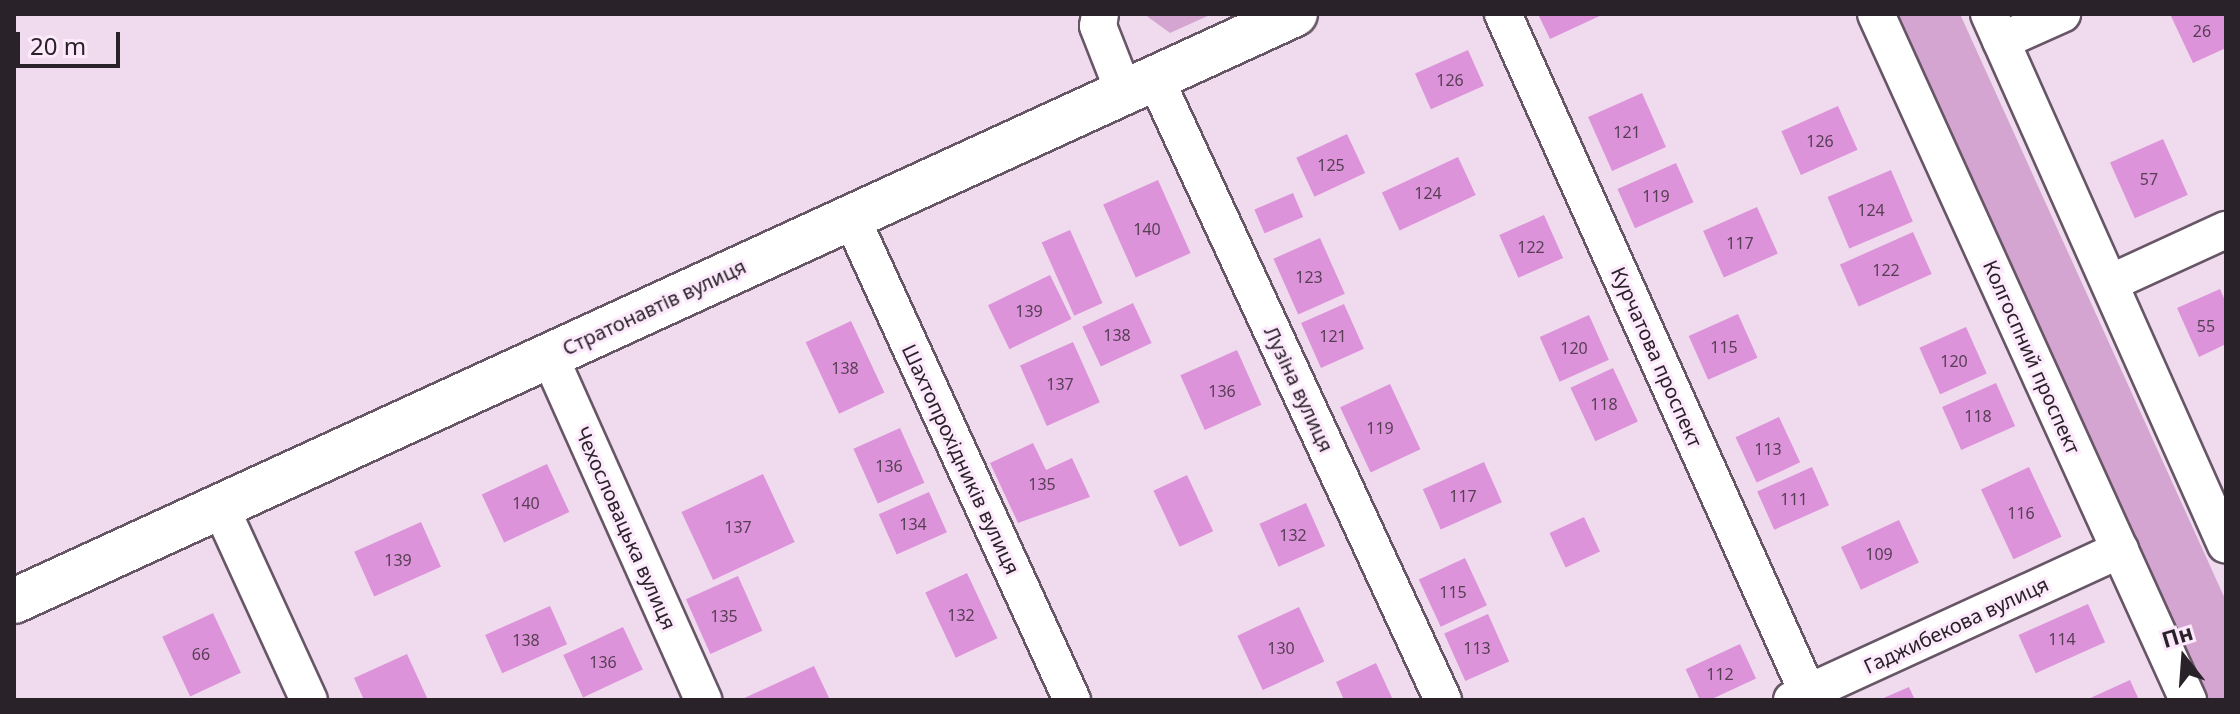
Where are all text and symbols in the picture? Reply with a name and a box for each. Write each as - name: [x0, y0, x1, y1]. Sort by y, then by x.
- scale bar: [20, 16, 124, 66]
- house number: 26: [2193, 21, 2211, 41]
- text: 20 m: [30, 29, 86, 62]
- house number: 126: [1436, 70, 1464, 90]
- house number: 121: [1613, 122, 1641, 142]
- house number: 126: [1806, 131, 1834, 151]
- house number: 125: [1317, 155, 1345, 175]
- house number: 57: [2140, 169, 2158, 189]
- house number: 124: [1414, 183, 1442, 203]
- house number: 119: [1642, 186, 1670, 206]
- house number: 124: [1857, 200, 1885, 220]
- house number: 140: [1133, 219, 1161, 239]
- house number: 117: [1726, 233, 1754, 253]
- house number: 122: [1517, 237, 1545, 257]
- street label: Стратонавтів вулиця: [558, 254, 750, 360]
- street label: Колгоспний проспект: [1978, 256, 2086, 458]
- house number: 122: [1872, 260, 1900, 280]
- street label: Курчатова проспект: [1606, 263, 1708, 451]
- house number: 123: [1295, 267, 1323, 287]
- house number: 139: [1015, 301, 1043, 321]
- house number: 55: [2197, 316, 2215, 336]
- street label: Лузіна вулиця: [1259, 322, 1339, 456]
- house number: 138: [1103, 325, 1131, 345]
- house number: 121: [1319, 326, 1347, 346]
- house number: 115: [1710, 337, 1738, 357]
- house number: 120: [1560, 338, 1588, 358]
- street label: Шахтопрохідників вулиця: [897, 340, 1025, 578]
- house number: 120: [1940, 351, 1968, 371]
- house number: 138: [831, 358, 859, 378]
- house number: 137: [1046, 374, 1074, 394]
- house number: 136: [1208, 381, 1236, 401]
- house number: 118: [1590, 394, 1618, 414]
- house number: 118: [1964, 406, 1992, 426]
- house number: 119: [1366, 418, 1394, 438]
- street label: Чехословацька вулиця: [570, 423, 682, 633]
- house number: 113: [1754, 439, 1782, 459]
- house number: 136: [875, 456, 903, 476]
- house number: 135: [1028, 474, 1056, 494]
- house number: 117: [1449, 486, 1477, 506]
- house number: 111: [1780, 489, 1808, 509]
- house number: 140: [512, 493, 540, 513]
- house number: 116: [2007, 503, 2035, 523]
- house number: 134: [899, 514, 927, 534]
- house number: 137: [724, 517, 752, 537]
- house number: 132: [1279, 525, 1307, 545]
- house number: 109: [1865, 544, 1893, 564]
- house number: 139: [384, 550, 412, 570]
- street label: Гаджибекова вулиця: [1860, 572, 2052, 678]
- house number: 115: [1439, 582, 1467, 602]
- house number: 132: [947, 605, 975, 625]
- house number: 135: [710, 606, 738, 626]
- text: Пн: [2158, 616, 2196, 654]
- north arrow: [2144, 618, 2224, 698]
- house number: 114: [2048, 629, 2076, 649]
- house number: 138: [512, 630, 540, 650]
- house number: 130: [1267, 638, 1295, 658]
- house number: 113: [1463, 638, 1491, 658]
- house number: 66: [192, 644, 210, 664]
- house number: 136: [589, 652, 617, 672]
- house number: 112: [1706, 664, 1734, 684]

